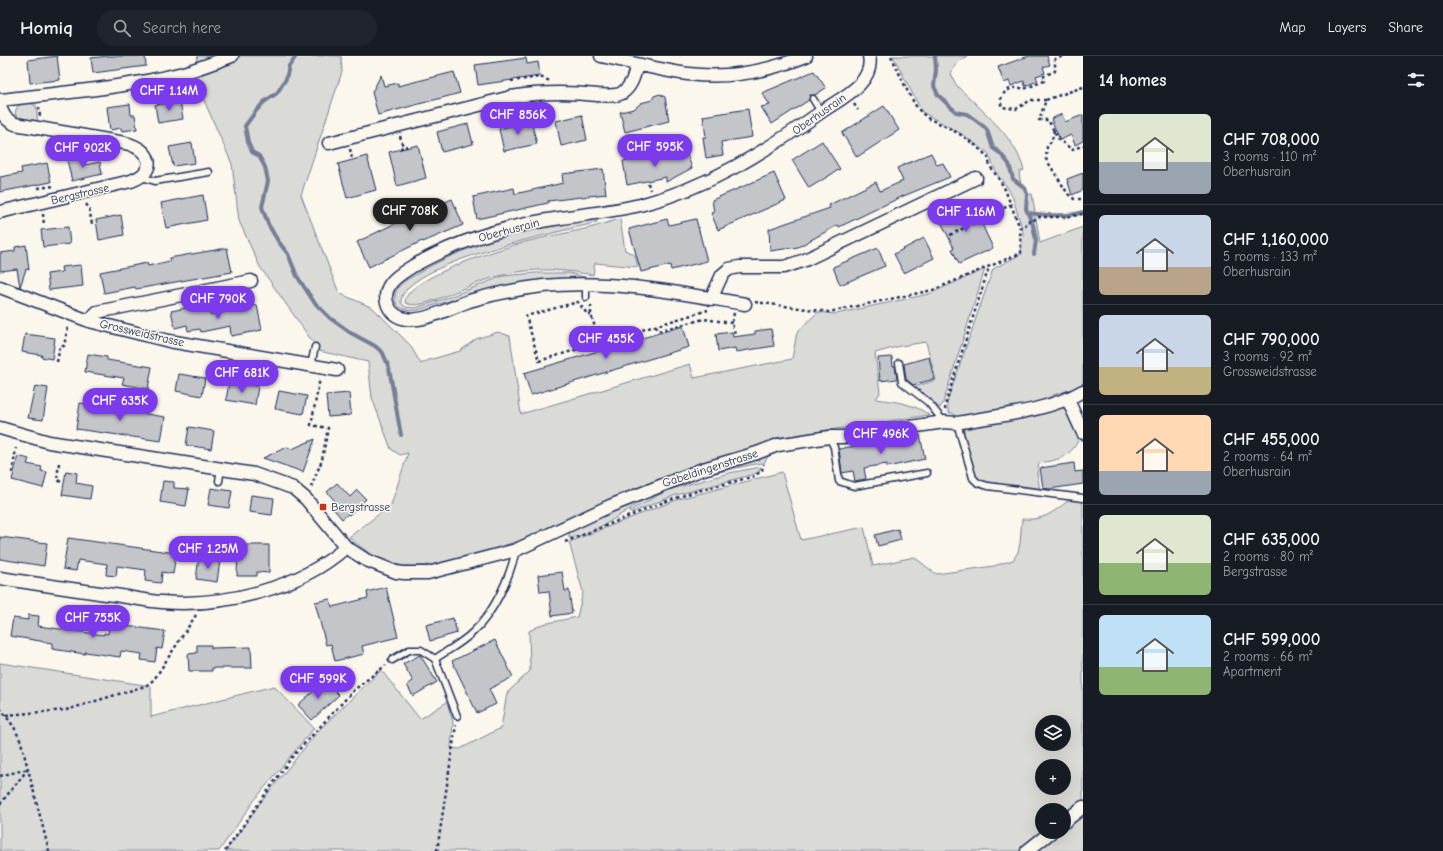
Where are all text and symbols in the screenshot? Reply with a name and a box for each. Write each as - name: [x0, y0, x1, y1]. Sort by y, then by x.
- search box: [97, 10, 377, 46]
- text: Homiq: [20, 17, 73, 39]
- icon: search: [111, 17, 133, 39]
- text: Search here: [143, 19, 221, 37]
- text: Map: [1279, 19, 1306, 36]
- text: Layers: [1328, 19, 1366, 36]
- text: Share: [1388, 19, 1423, 36]
- icon: filters: [1405, 69, 1427, 91]
- text: 14 homes: [1099, 71, 1166, 90]
- pin: CHF 1.14M: [123, 78, 215, 112]
- text: CHF 1.14M: [140, 83, 198, 98]
- street label: Oberhusrain: [789, 90, 849, 138]
- pin: CHF 856K: [477, 102, 559, 136]
- text: CHF 856K: [490, 107, 546, 122]
- icon: home: [1131, 130, 1179, 178]
- text: CHF 708,000: [1223, 130, 1320, 149]
- pin: CHF 595K: [614, 134, 696, 168]
- pin: CHF 902K: [42, 135, 124, 169]
- text: CHF 595K: [626, 139, 684, 154]
- text: CHF 902K: [54, 140, 112, 155]
- text: 3 rooms · 110 m²: [1223, 149, 1316, 164]
- text: Oberhusrain: [1223, 164, 1291, 179]
- street label: Bergstrasse: [50, 181, 110, 207]
- pin: CHF 708K: [369, 198, 451, 232]
- pin: CHF 1.16M: [920, 199, 1012, 233]
- text: CHF 708K: [382, 203, 438, 218]
- text: CHF 1.16M: [936, 204, 996, 219]
- street label: Oberhusrain: [477, 215, 541, 245]
- text: CHF 1,160,000: [1223, 230, 1329, 249]
- icon: home: [1131, 231, 1179, 279]
- text: 5 rooms · 133 m²: [1223, 249, 1317, 264]
- text: Oberhusrain: [1223, 264, 1291, 279]
- pin: CHF 790K: [177, 286, 259, 320]
- text: CHF 790K: [190, 291, 246, 306]
- street label: Grossweidstrasse: [98, 316, 186, 350]
- pin: CHF 455K: [565, 326, 647, 360]
- text: CHF 790,000: [1223, 330, 1320, 349]
- text: CHF 455K: [578, 331, 634, 346]
- icon: home: [1131, 331, 1179, 379]
- text: 3 rooms · 92 m²: [1223, 349, 1312, 364]
- pin: CHF 681K: [201, 360, 283, 394]
- text: Grossweidstrasse: [1223, 364, 1317, 379]
- text: CHF 681K: [214, 365, 270, 380]
- pin: CHF 635K: [79, 388, 161, 422]
- text: CHF 635K: [92, 393, 148, 408]
- pin: CHF 496K: [840, 421, 922, 455]
- text: CHF 496K: [853, 426, 909, 441]
- text: CHF 455,000: [1223, 430, 1320, 449]
- icon: home: [1131, 431, 1179, 479]
- street label: Gabeldingenstrasse: [660, 446, 760, 490]
- text: 2 rooms · 64 m²: [1223, 449, 1312, 464]
- text: Oberhusrain: [1223, 464, 1291, 479]
- place label: Bergstrasse: [331, 500, 390, 514]
- marker: Bergstrasse: [318, 502, 328, 512]
- text: CHF 635,000: [1223, 530, 1320, 549]
- icon: home: [1131, 531, 1179, 579]
- pin: CHF 1.25M: [162, 536, 254, 570]
- text: CHF 1.25M: [178, 541, 238, 556]
- text: 2 rooms · 80 m²: [1223, 549, 1313, 564]
- text: Bergstrasse: [1223, 564, 1287, 579]
- pin: CHF 755K: [52, 605, 134, 639]
- text: CHF 755K: [65, 610, 121, 625]
- text: CHF 599,000: [1223, 630, 1321, 649]
- icon: home: [1131, 631, 1179, 679]
- text: 2 rooms · 66 m²: [1223, 649, 1312, 664]
- text: Apartment: [1223, 664, 1281, 679]
- pin: CHF 599K: [277, 666, 359, 700]
- text: CHF 599K: [289, 671, 347, 686]
- map controls: [1035, 715, 1071, 839]
- button: layers: [1035, 715, 1071, 751]
- button: +: [1035, 759, 1071, 795]
- button: −: [1035, 803, 1071, 839]

